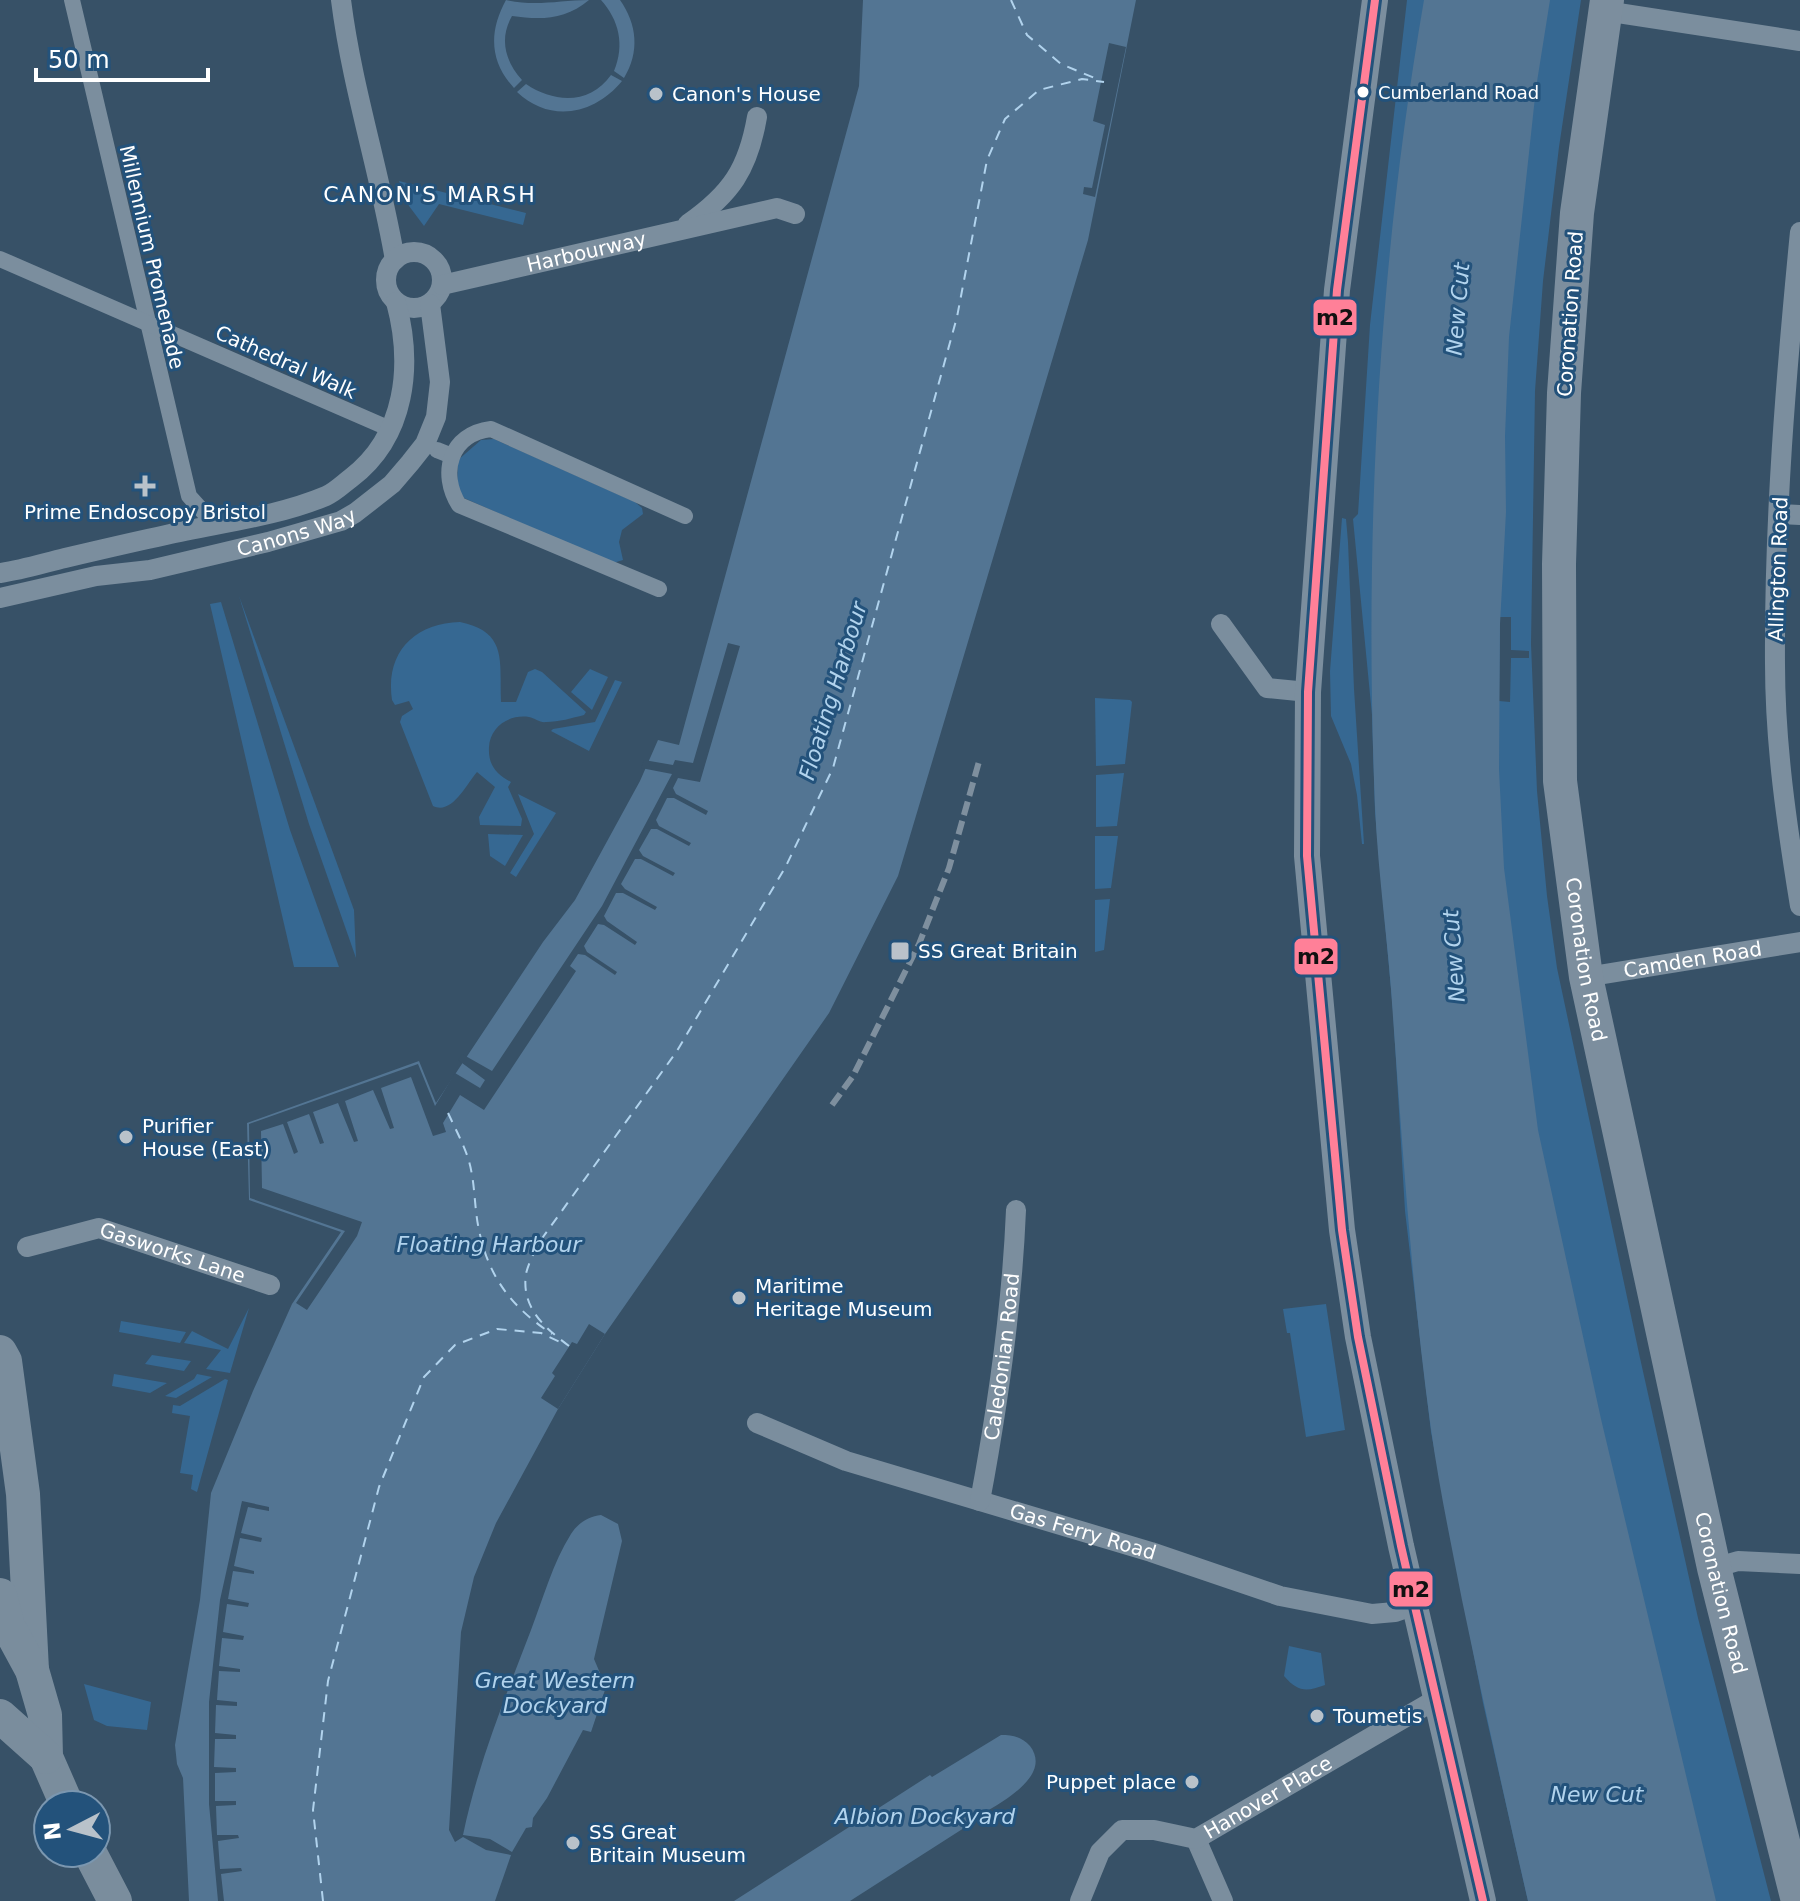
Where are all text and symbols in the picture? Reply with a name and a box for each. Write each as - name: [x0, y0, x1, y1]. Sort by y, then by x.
- scale bar: [36, 32, 208, 82]
- text: 50 m: [48, 46, 110, 74]
- place label: Canon's House: [672, 82, 821, 106]
- place label: Cumberland Road: [1378, 82, 1539, 103]
- marker: Cumberland Road: [1355, 84, 1371, 100]
- marker: Canon's House: [647, 85, 665, 103]
- street label: Millennium Promenade: [115, 143, 189, 371]
- district label: CANON'S MARSH: [323, 182, 537, 207]
- street label: Harbourway: [524, 226, 648, 277]
- street label: Coronation Road: [1552, 230, 1588, 398]
- water label: New Cut: [1441, 260, 1475, 356]
- line badge: m2: [1312, 298, 1358, 337]
- text: m2: [1316, 305, 1354, 330]
- street label: Cathedral Walk: [212, 320, 361, 404]
- marker: Prime Endoscopy Bristol: [134, 475, 156, 497]
- street label: Allington Road: [1763, 496, 1793, 642]
- place label: Prime Endoscopy Bristol: [24, 500, 266, 524]
- street label: Canons Way: [234, 503, 361, 561]
- water label: Floating Harbour: [794, 597, 873, 783]
- street label: Coronation Road: [1561, 876, 1612, 1044]
- water label: New Cut: [1438, 907, 1470, 1003]
- street label: Camden Road: [1622, 936, 1764, 983]
- line badge: m2: [1293, 937, 1339, 976]
- place label: SS Great Britain: [918, 939, 1078, 963]
- marker: SS Great Britain: [889, 940, 911, 962]
- text: m2: [1297, 944, 1335, 969]
- place label: Purifier House (East): [142, 1114, 270, 1161]
- marker: Purifier House (East): [117, 1128, 135, 1146]
- street label: Gasworks Lane: [97, 1217, 248, 1288]
- water label: Floating Harbour: [397, 1232, 583, 1257]
- street label: Caledonian Road: [979, 1272, 1024, 1442]
- place label: Maritime Heritage Museum: [755, 1274, 932, 1321]
- marker: Maritime Heritage Museum: [730, 1289, 748, 1307]
- street label: Gas Ferry Road: [1007, 1498, 1159, 1565]
- street label: Coronation Road: [1690, 1510, 1752, 1677]
- line badge: m2: [1388, 1570, 1434, 1608]
- text: m2: [1392, 1577, 1430, 1602]
- water label: Great Western Dockyard: [475, 1668, 635, 1718]
- place label: Toumetis: [1332, 1704, 1422, 1728]
- marker: Toumetis: [1308, 1707, 1326, 1725]
- street label: Hanover Place: [1199, 1751, 1336, 1844]
- place label: Puppet place: [1046, 1770, 1176, 1794]
- marker: Puppet place: [1183, 1773, 1201, 1791]
- water label: New Cut: [1551, 1782, 1645, 1807]
- north arrow: [32, 1789, 112, 1869]
- water label: Albion Dockyard: [833, 1804, 1016, 1829]
- place label: SS Great Britain Museum: [589, 1820, 746, 1867]
- text: N: [39, 1821, 66, 1842]
- marker: SS Great Britain Museum: [564, 1834, 582, 1852]

